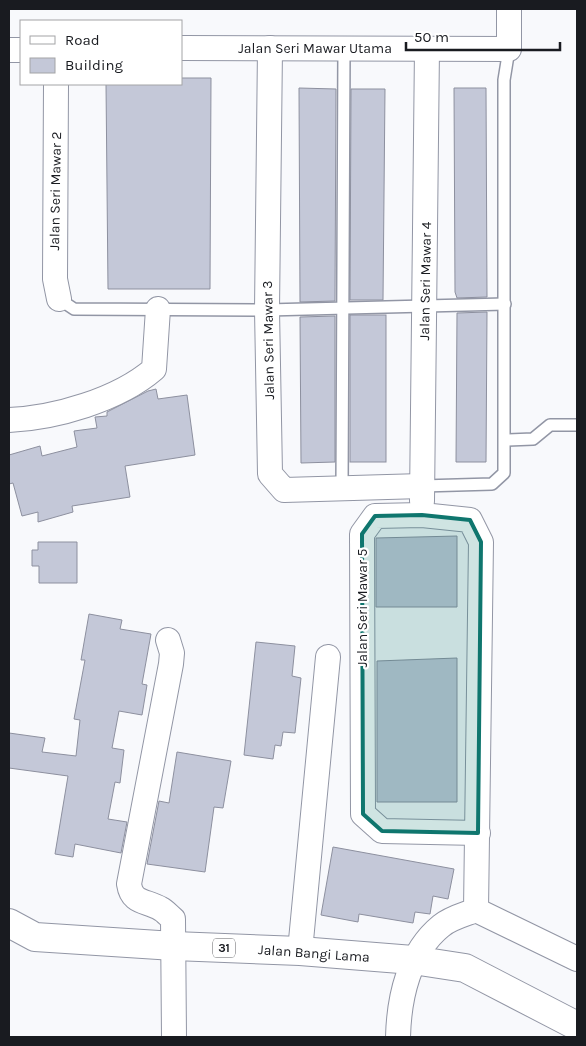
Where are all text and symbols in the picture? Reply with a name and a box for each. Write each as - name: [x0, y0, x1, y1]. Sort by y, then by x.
- legend: [20, 20, 182, 85]
- scale bar: [406, 20, 560, 52]
- text: 50 m: [414, 28, 449, 46]
- text: Road: [65, 31, 100, 49]
- street label: Jalan Seri Mawar Utama: [238, 40, 392, 57]
- text: Building: [65, 56, 123, 74]
- street label: Jalan Seri Mawar 2: [46, 131, 65, 251]
- street label: Jalan Seri Mawar 4: [416, 221, 435, 340]
- street label: Jalan Seri Mawar 3: [259, 280, 278, 400]
- street label: Jalan Seri Mawar 5: [354, 549, 371, 667]
- road number: 31: [213, 938, 235, 958]
- street label: Jalan Bangi Lama: [257, 941, 370, 966]

